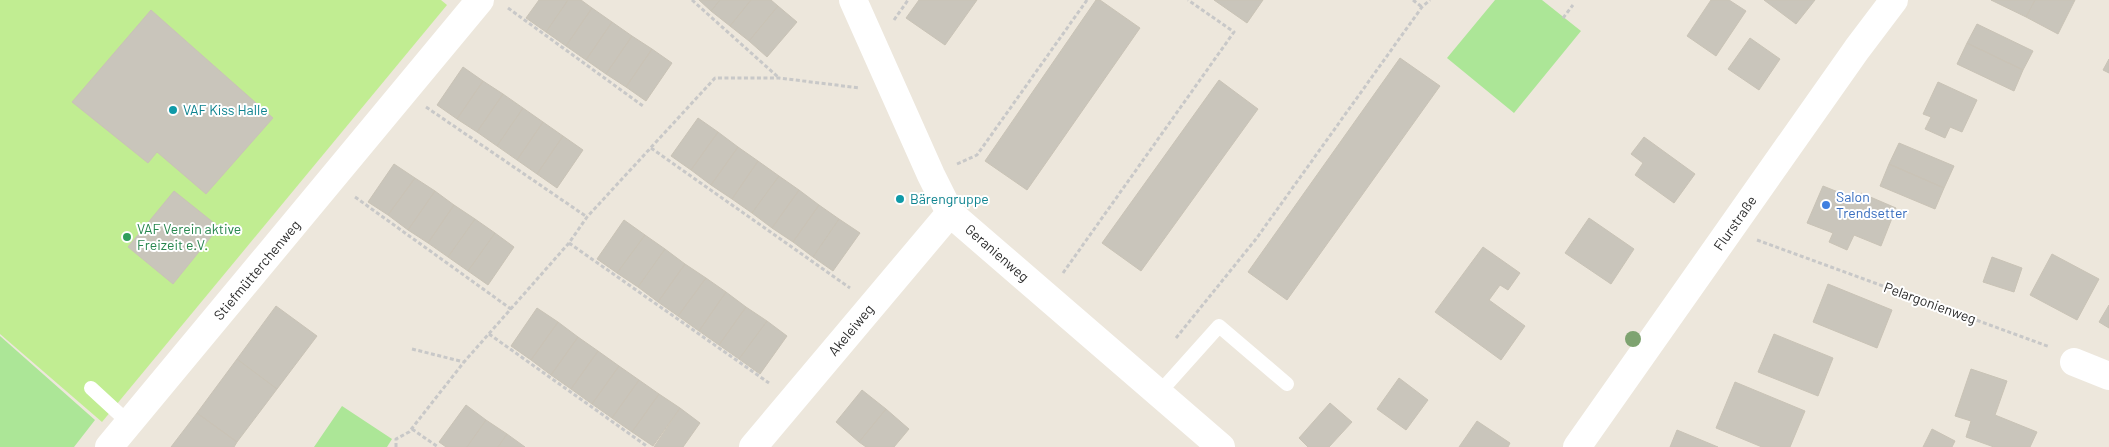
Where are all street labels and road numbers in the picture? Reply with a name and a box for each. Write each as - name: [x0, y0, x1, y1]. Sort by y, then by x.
- street label: Flurstraße: [1710, 192, 1760, 253]
- street label: Stiefmütterchenweg: [210, 216, 303, 323]
- street label: Geranienweg: [962, 220, 1033, 285]
- street label: Pelargonienweg: [1882, 278, 1979, 327]
- street label: Akeleiweg: [824, 301, 877, 359]

